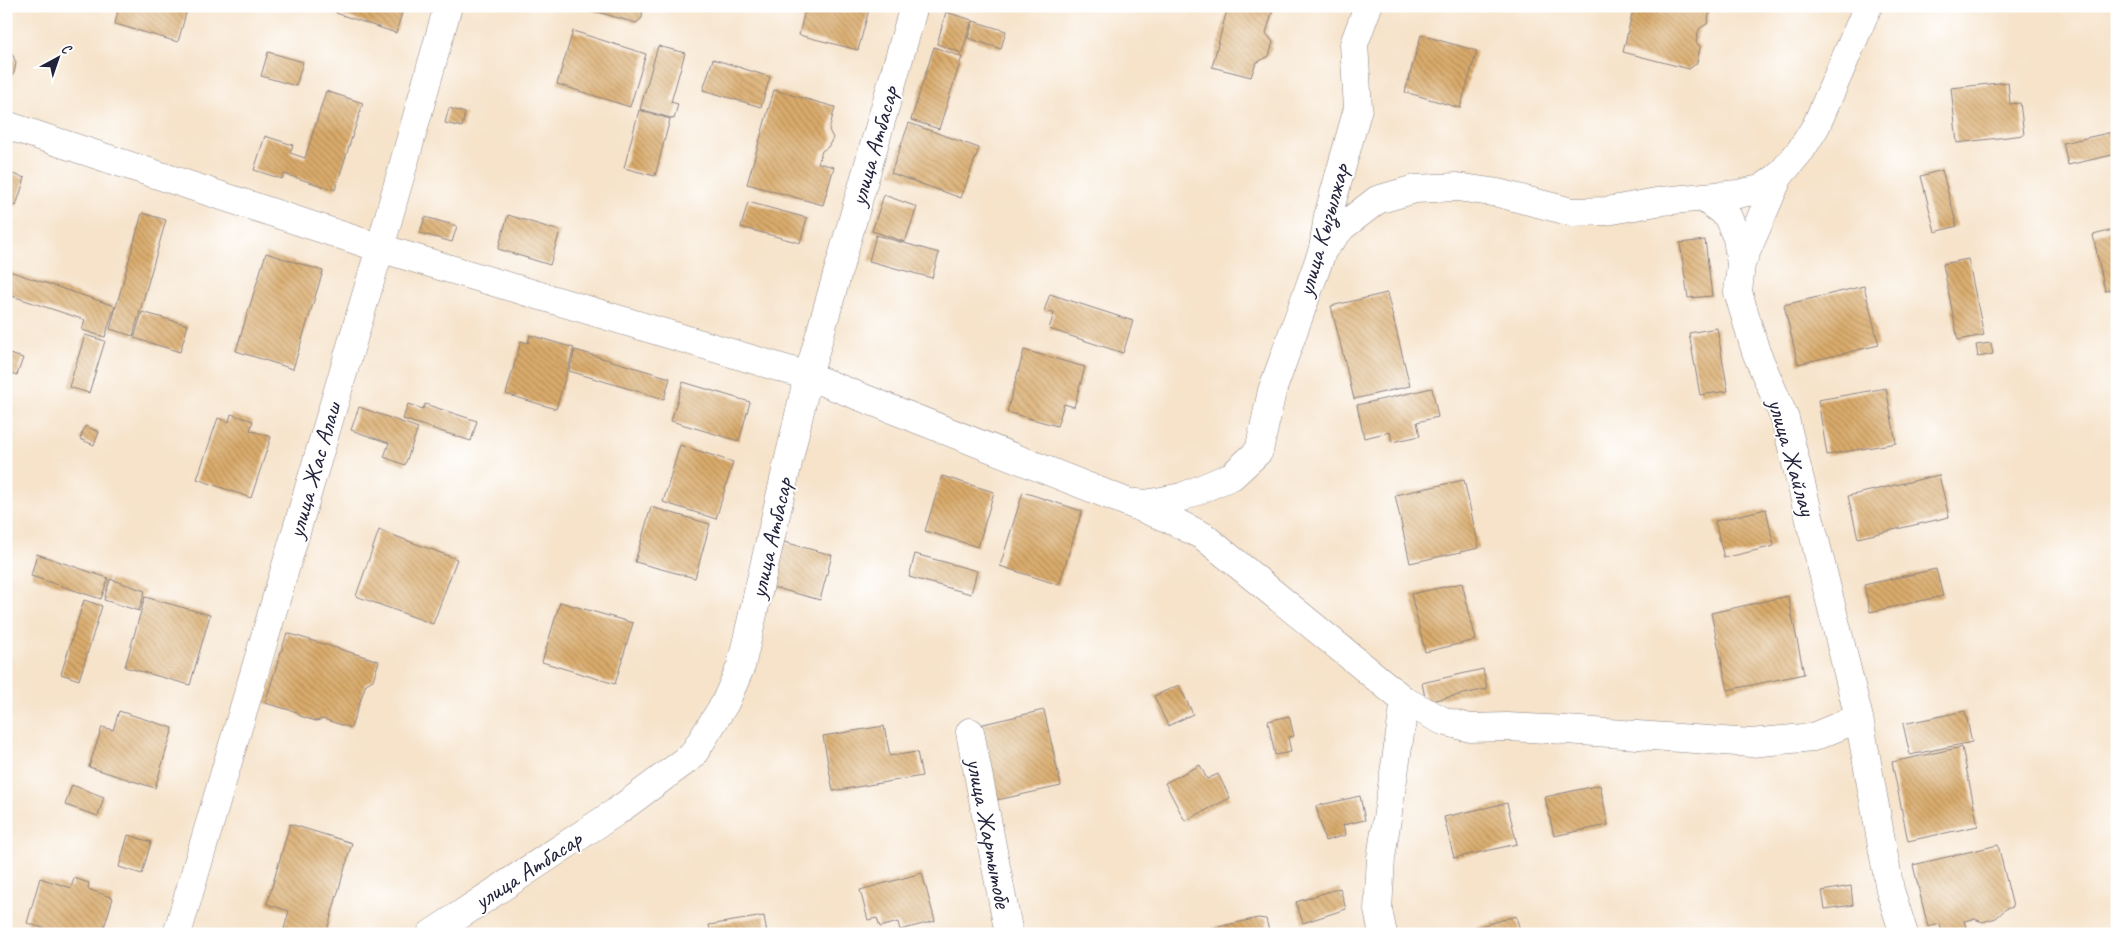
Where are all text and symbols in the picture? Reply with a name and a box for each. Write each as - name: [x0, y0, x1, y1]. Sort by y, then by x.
- north arrow: [32, 32, 82, 82]
- text: С: [58, 40, 76, 59]
- street label: улица Атбасар: [842, 81, 906, 211]
- street label: улица Кызылжар: [1289, 159, 1358, 302]
- street label: улица Жайлау: [1760, 393, 1823, 521]
- street label: улица Жас Алаш: [280, 397, 348, 543]
- street label: улица Атбасар: [742, 473, 800, 603]
- street label: улица Жартытобе: [959, 754, 1019, 912]
- street label: улица Атбасар: [467, 823, 589, 917]

